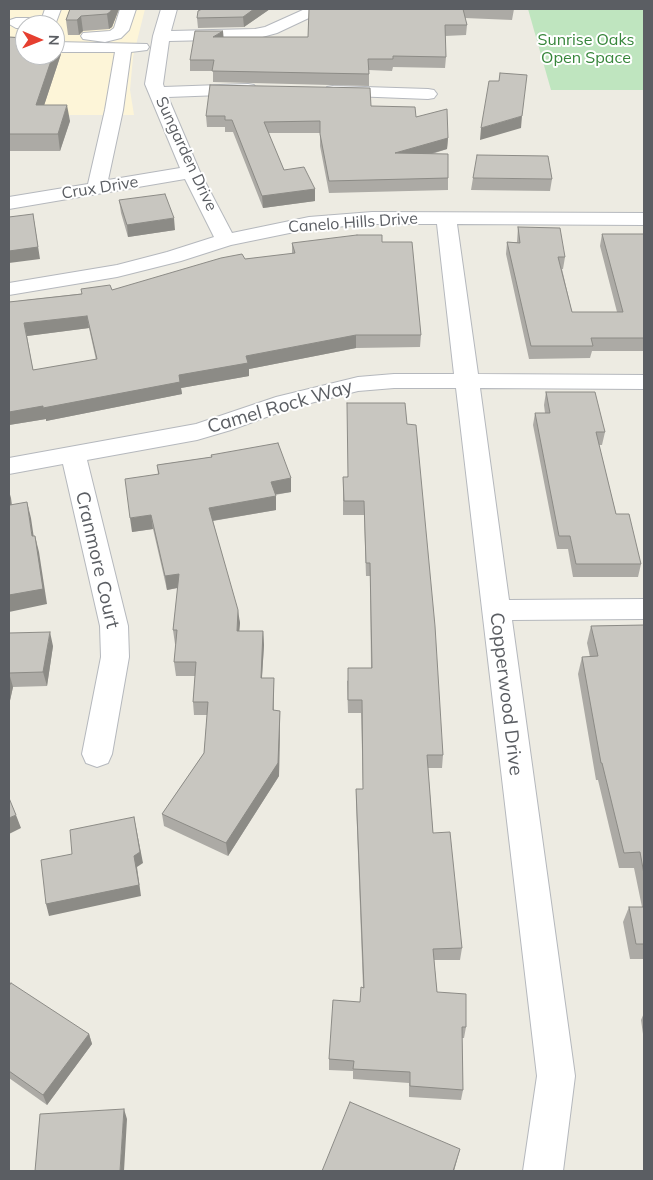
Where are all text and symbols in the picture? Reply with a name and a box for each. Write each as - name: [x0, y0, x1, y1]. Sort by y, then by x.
- north arrow: [15, 15, 65, 65]
- park label: Sunrise Oaks Open Space: [538, 30, 634, 68]
- text: N: [45, 35, 63, 46]
- street label: Sungarden Drive: [151, 94, 221, 214]
- street label: Crux Drive: [60, 172, 140, 204]
- street label: Canelo Hills Drive: [288, 209, 418, 237]
- street label: Camel Rock Way: [205, 375, 355, 439]
- street label: Cranmore Court: [70, 489, 124, 631]
- street label: Copperwood Drive: [485, 611, 527, 777]

